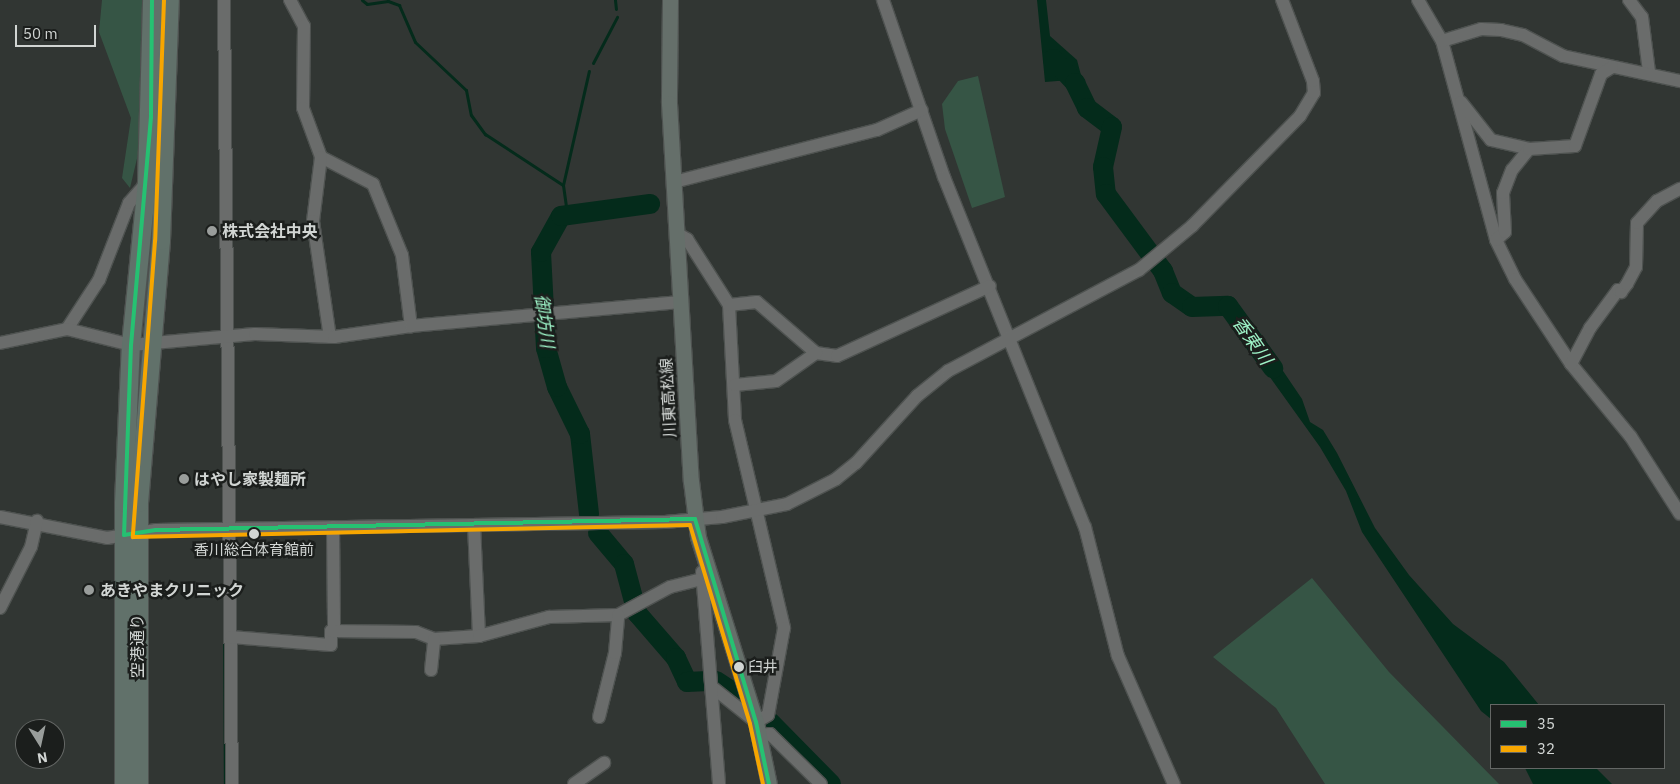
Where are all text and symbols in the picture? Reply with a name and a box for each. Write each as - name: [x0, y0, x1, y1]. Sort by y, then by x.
- scale bar: [18, 15, 99, 47]
- text: 50 m: [23, 24, 58, 43]
- place label: 株式会社中央: [222, 221, 318, 241]
- marker: 株式会社中央: [206, 225, 218, 237]
- water label: 御坊川: [530, 293, 558, 349]
- water label: 香東川: [1228, 313, 1276, 369]
- street label: 川東高松線: [656, 358, 680, 438]
- place label: はやし家製麺所: [194, 469, 306, 489]
- marker: はやし家製麺所: [178, 473, 190, 485]
- marker: 香川総合体育館前: [249, 529, 259, 539]
- place label: 香川総合体育館前: [194, 541, 314, 559]
- place label: あきやまクリニック: [100, 580, 244, 600]
- marker: あきやまクリニック: [82, 583, 96, 597]
- street label: 空港通り: [127, 614, 147, 678]
- place label: 臼井: [748, 658, 778, 676]
- marker: 臼井: [734, 662, 744, 672]
- legend: [1490, 704, 1665, 769]
- text: 35: [1537, 714, 1555, 733]
- north arrow: [15, 719, 65, 769]
- text: 32: [1537, 739, 1555, 758]
- text: N: [36, 748, 49, 768]

